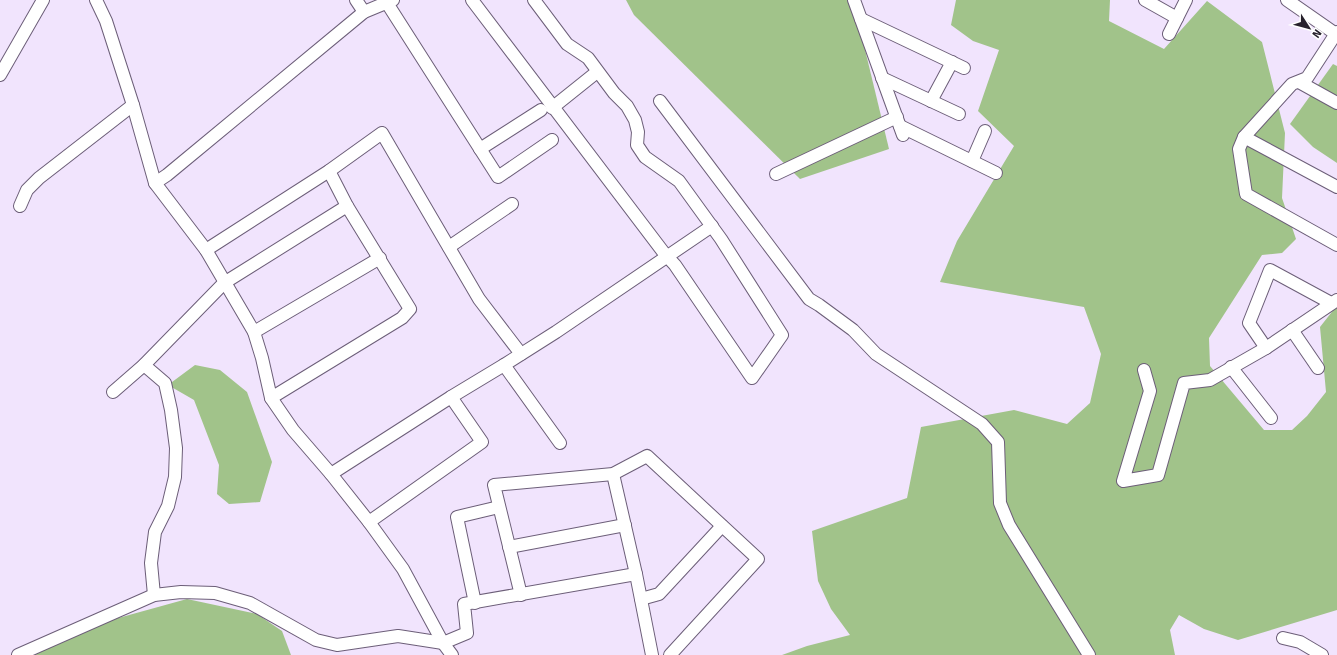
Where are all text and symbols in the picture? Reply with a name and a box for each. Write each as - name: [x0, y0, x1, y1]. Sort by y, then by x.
- north arrow: [1289, 8, 1329, 48]
- text: N: [1309, 27, 1324, 40]

